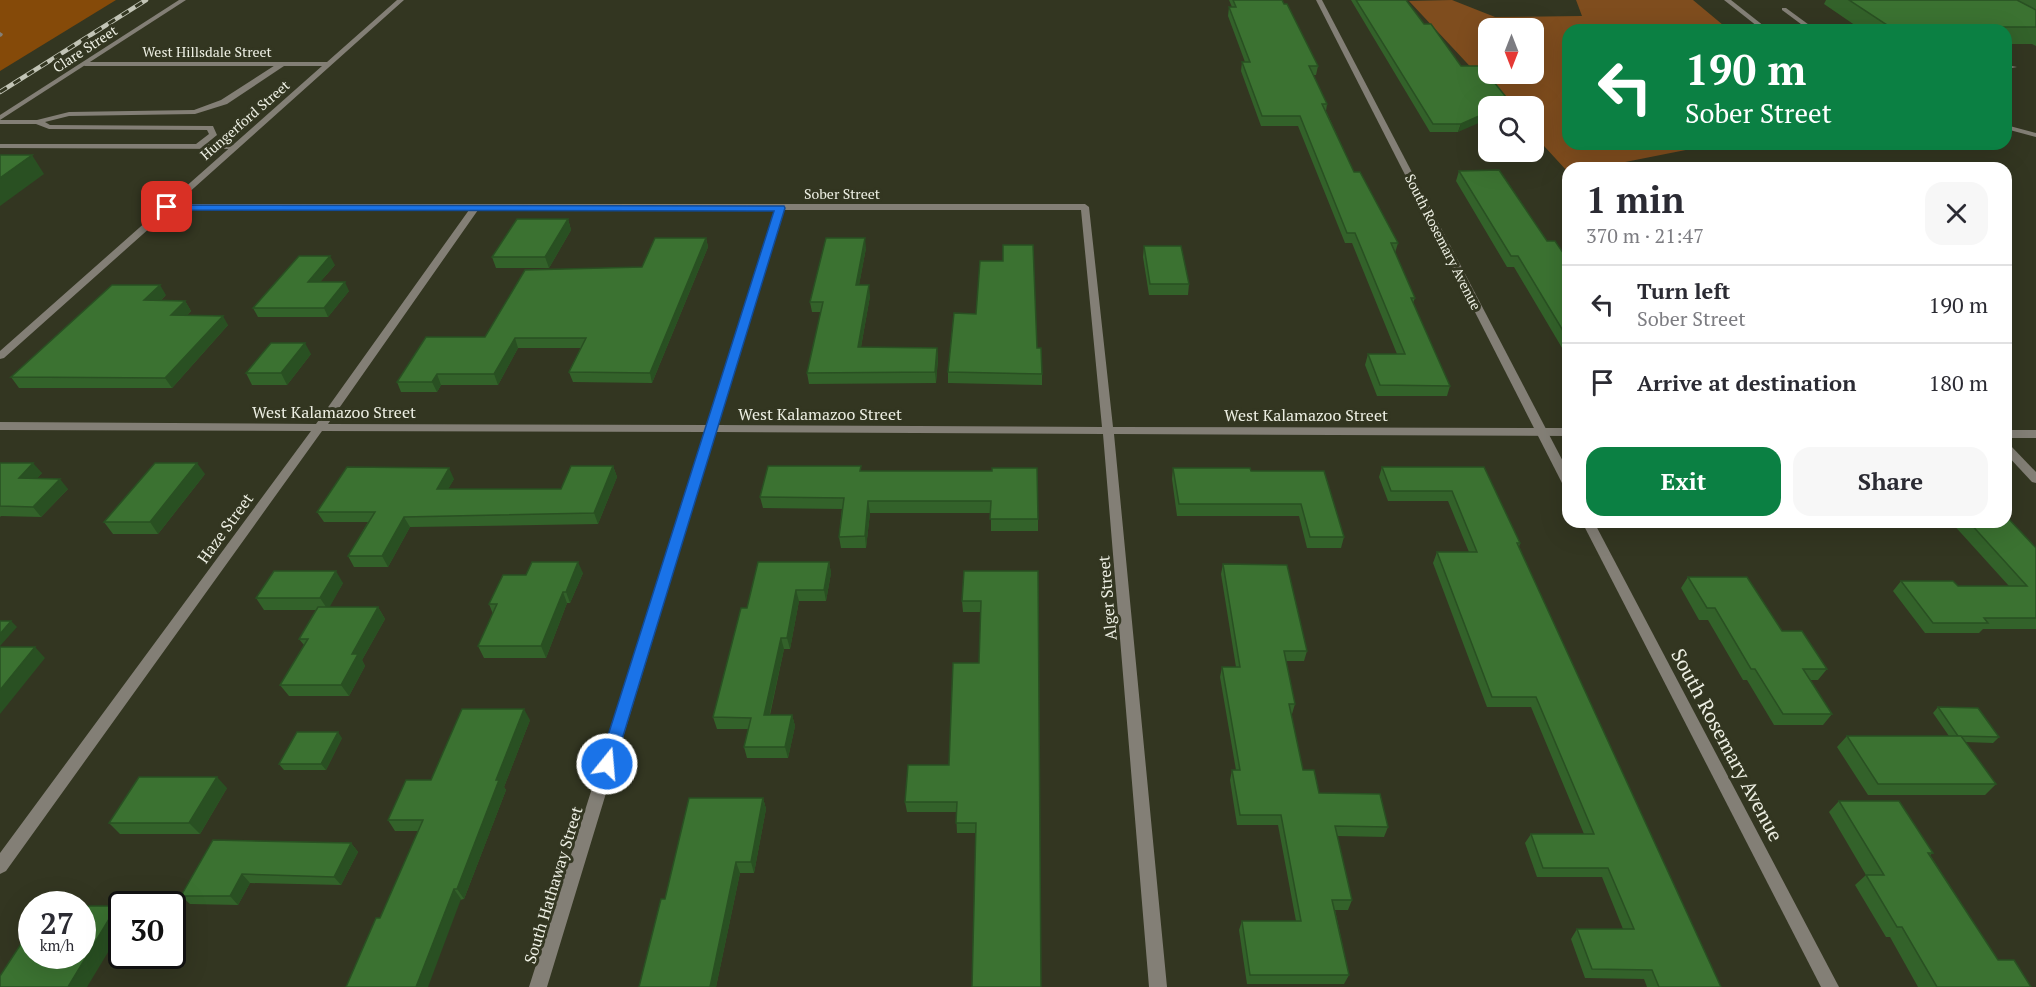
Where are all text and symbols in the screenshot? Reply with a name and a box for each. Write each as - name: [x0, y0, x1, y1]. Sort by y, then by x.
- north arrow: [1478, 18, 1544, 84]
- map controls: [1478, 18, 1544, 162]
- street label: Clare Street: [49, 20, 121, 77]
- text: 190 m: [1685, 41, 1806, 97]
- street label: West Hillsdale Street: [142, 42, 273, 61]
- icon: left: [1586, 48, 1664, 126]
- street label: Hungerford Street: [196, 75, 294, 164]
- text: Sober Street: [1685, 95, 1832, 131]
- button: search: [1478, 96, 1544, 162]
- street label: South Rosemary Avenue: [1401, 170, 1486, 313]
- text: 1 min: [1586, 176, 1684, 223]
- pin: [141, 181, 192, 232]
- button: close: [1925, 182, 1988, 245]
- street label: Sober Street: [804, 184, 881, 203]
- icon: arrive: [150, 190, 183, 223]
- text: 370 m · 21:47: [1586, 222, 1704, 249]
- text: Turn left: [1637, 276, 1730, 305]
- icon: left: [1586, 288, 1619, 321]
- text: 190 m: [1928, 290, 1988, 319]
- text: Sober Street: [1637, 305, 1746, 332]
- icon: arrive: [1586, 366, 1619, 399]
- text: Arrive at destination: [1637, 368, 1856, 397]
- text: 180 m: [1928, 368, 1988, 397]
- street label: West Kalamazoo Street: [252, 401, 416, 423]
- street label: West Kalamazoo Street: [738, 403, 902, 425]
- street label: West Kalamazoo Street: [1224, 404, 1388, 426]
- button: Exit: [1586, 447, 1781, 516]
- button: Share: [1793, 447, 1988, 516]
- street label: Haze Street: [192, 488, 258, 568]
- street label: Alger Street: [1092, 555, 1122, 641]
- street label: South Rosemary Avenue: [1665, 644, 1790, 846]
- position arrow: [575, 732, 639, 796]
- street label: South Hathaway Street: [519, 804, 587, 966]
- speed limit sign: 30: [108, 891, 186, 969]
- text: 27: [40, 903, 74, 943]
- text: km/h: [40, 935, 74, 955]

